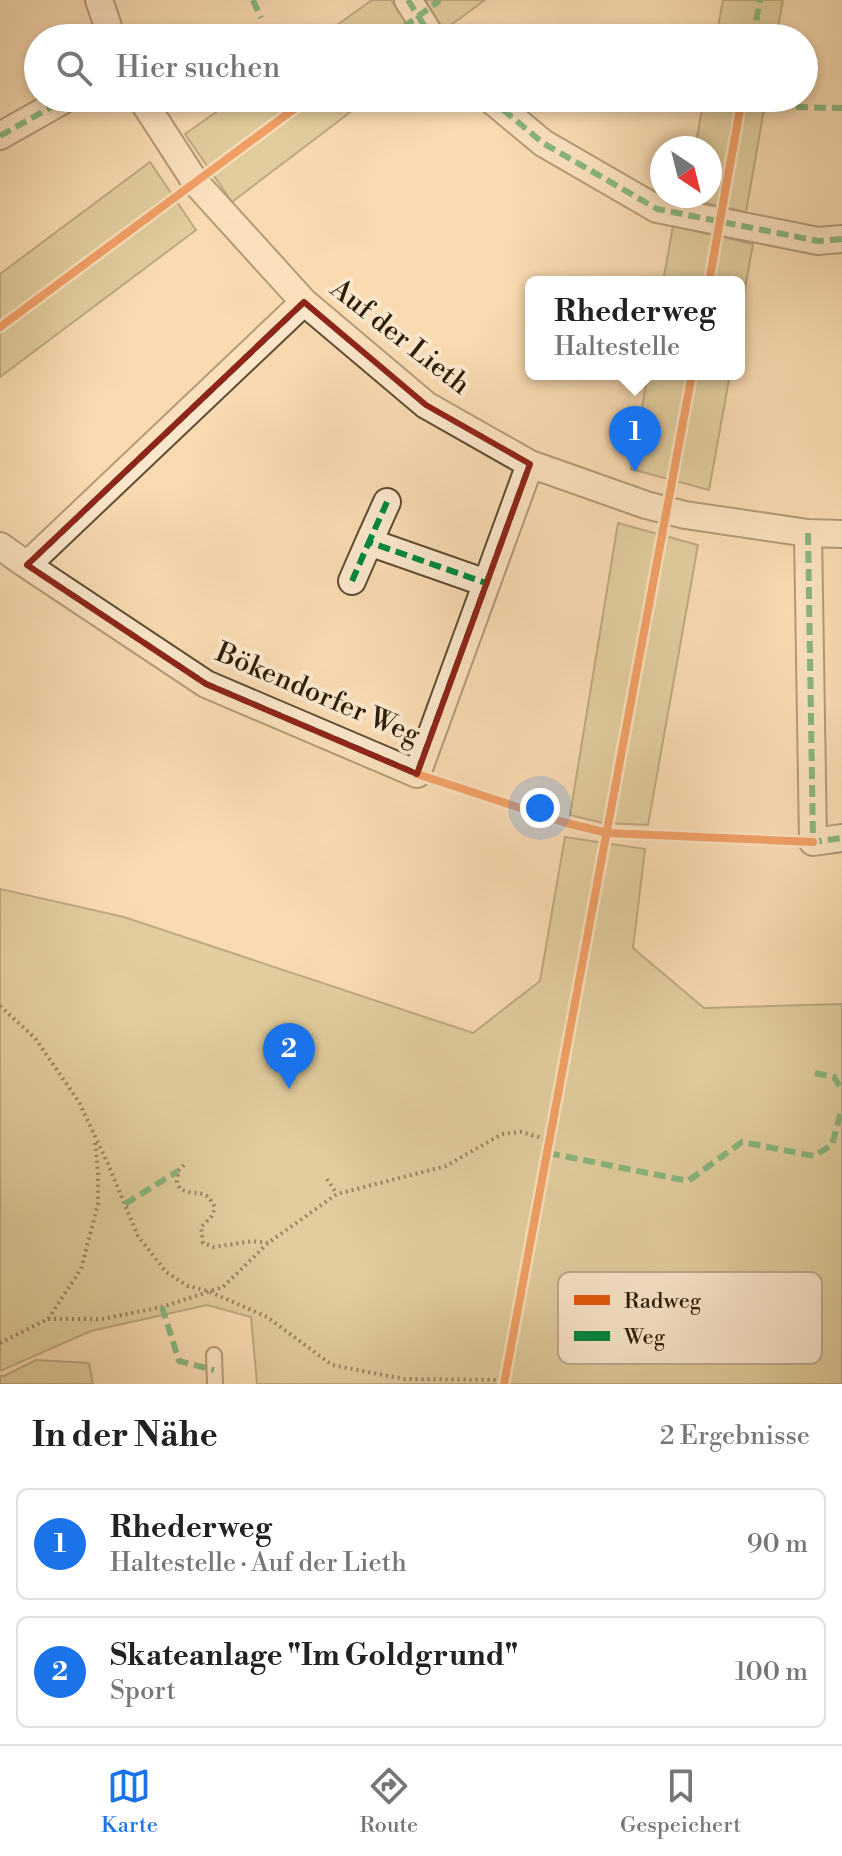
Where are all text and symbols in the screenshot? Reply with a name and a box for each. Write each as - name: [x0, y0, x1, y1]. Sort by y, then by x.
- search box: [24, 24, 818, 112]
- icon: search: [52, 46, 96, 90]
- text: Hier suchen: [116, 49, 280, 87]
- north arrow: [650, 136, 722, 208]
- street label: Auf der Lieth: [322, 271, 477, 403]
- popup: [525, 276, 745, 380]
- text: Rhederweg: [554, 293, 716, 331]
- text: Haltestelle: [554, 331, 680, 363]
- pin: 1: [609, 406, 661, 472]
- street label: Bökendorfer Weg: [209, 635, 426, 753]
- your location: [520, 788, 560, 828]
- pin: 2: [263, 1023, 315, 1089]
- legend: [558, 1272, 822, 1364]
- text: Radweg: [624, 1288, 702, 1315]
- text: Weg: [623, 1324, 666, 1351]
- text: In der Nähe: [32, 1415, 218, 1457]
- text: 2 Ergebnisse: [660, 1420, 810, 1452]
- text: Rhederweg: [110, 1509, 272, 1547]
- text: 1: [54, 1528, 66, 1560]
- text: 90 m: [747, 1528, 808, 1560]
- text: Haltestelle · Auf der Lieth: [110, 1547, 407, 1579]
- text: Skateanlage "Im Goldgrund": [110, 1637, 518, 1675]
- text: 2: [52, 1656, 68, 1688]
- text: 100 m: [735, 1656, 808, 1688]
- text: Sport: [110, 1675, 176, 1707]
- tab: Karte: [101, 1764, 158, 1839]
- tab: Route: [360, 1764, 418, 1839]
- tab: Gespeichert: [620, 1764, 741, 1839]

